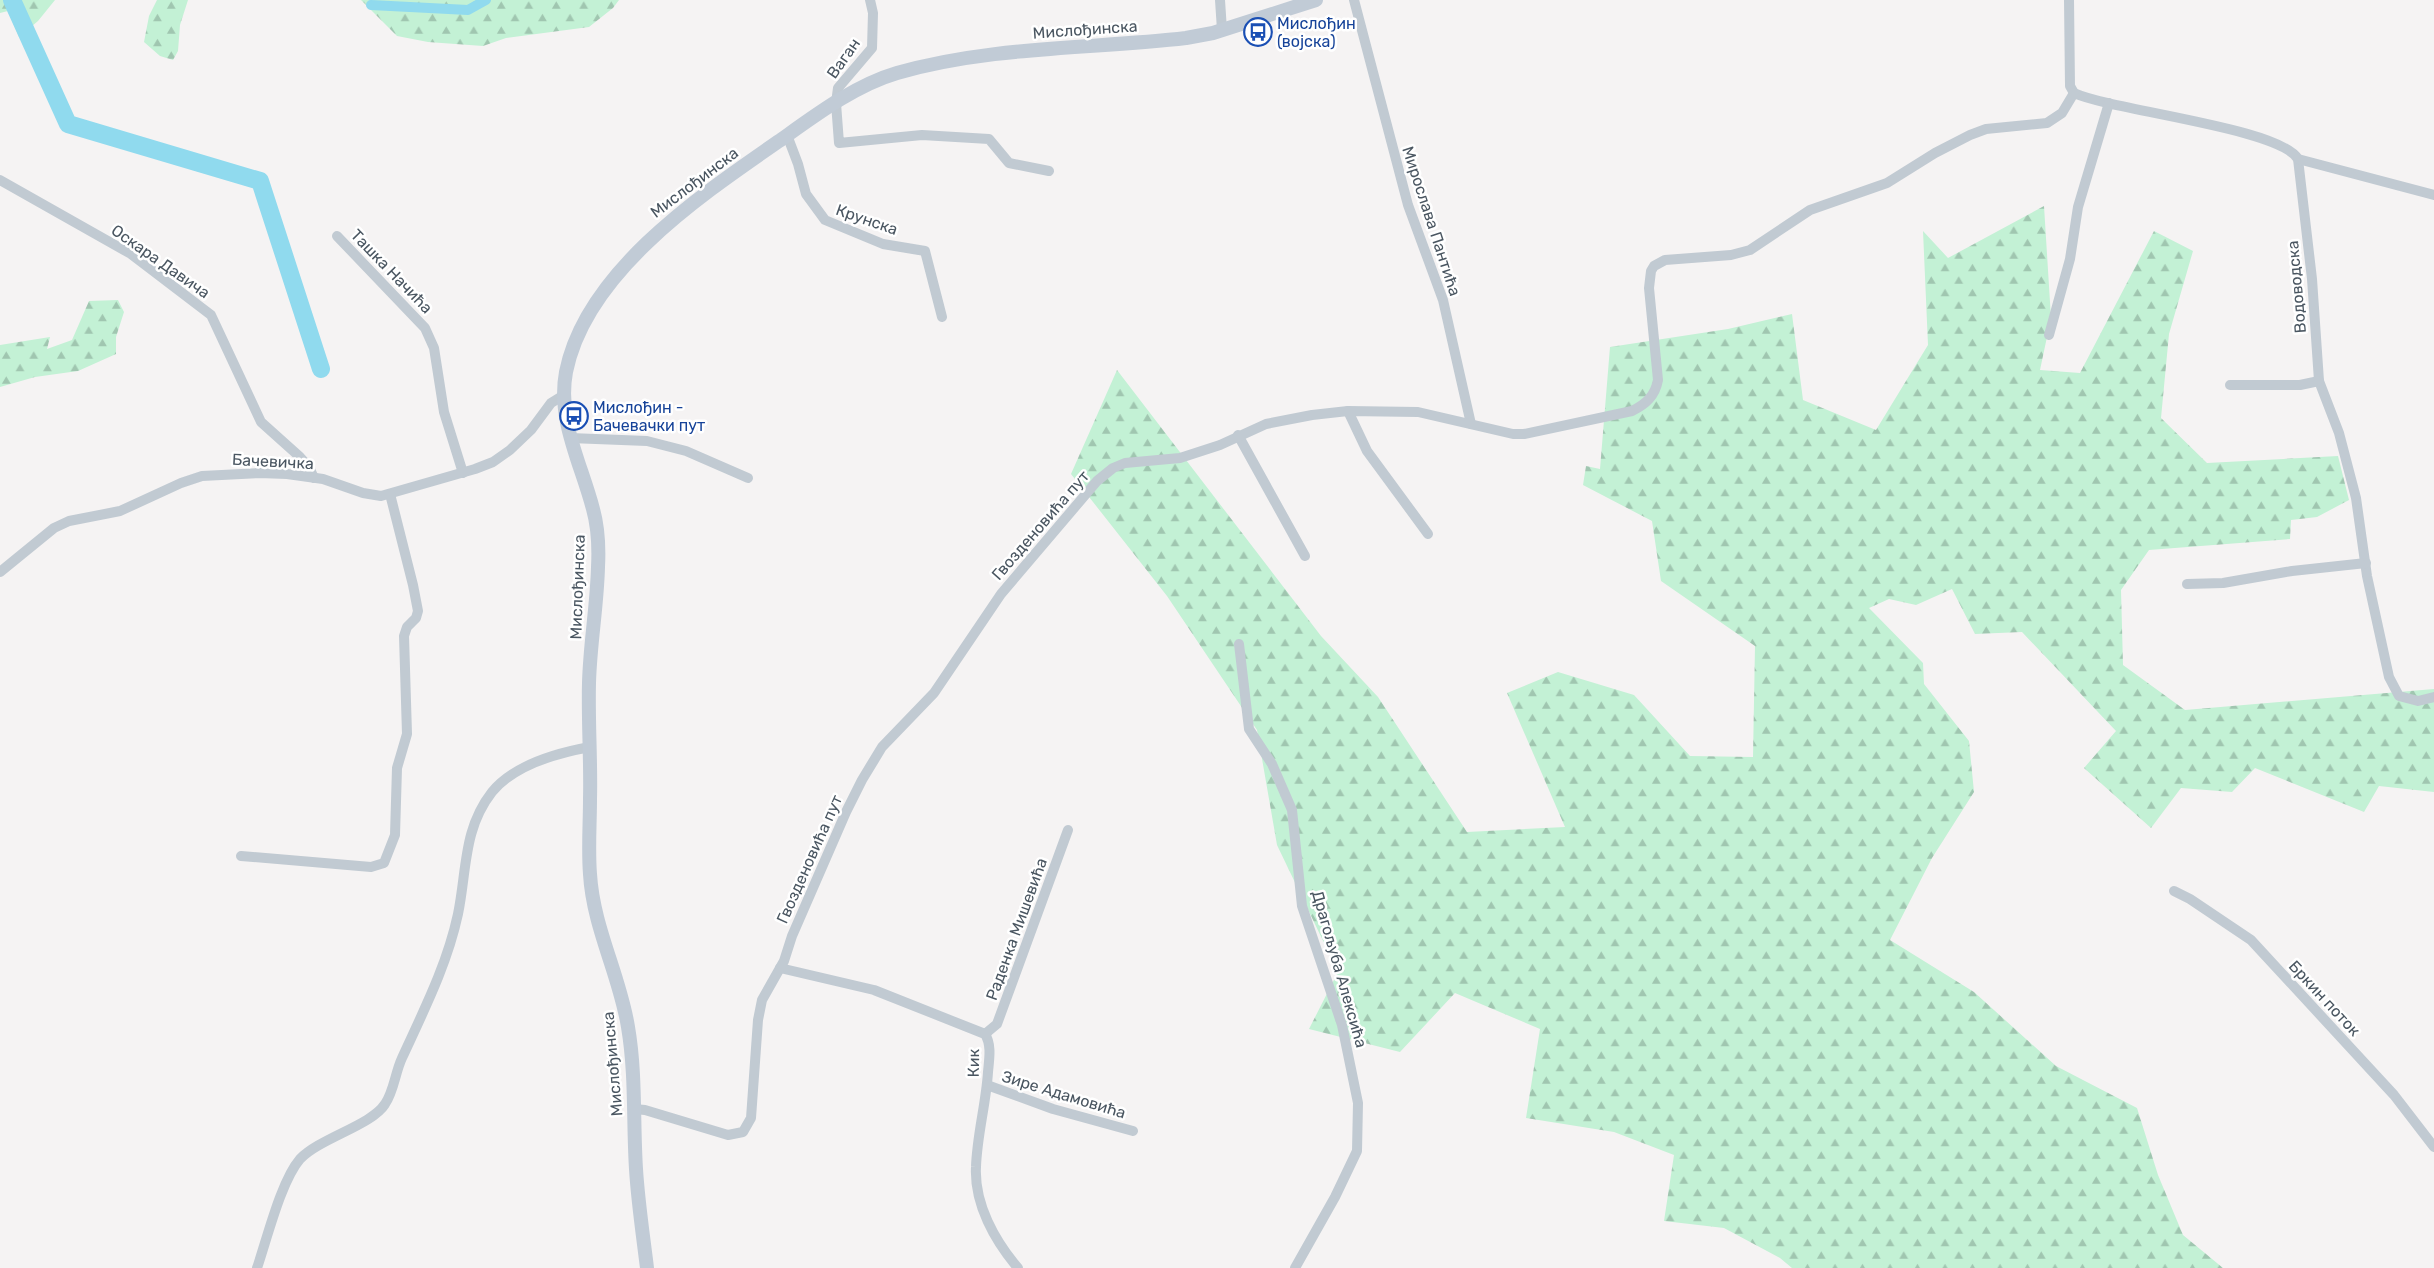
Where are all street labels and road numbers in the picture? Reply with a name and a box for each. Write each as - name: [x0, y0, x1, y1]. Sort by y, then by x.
- street label: Мислођинска: [1032, 16, 1138, 43]
- street label: Ваган: [823, 34, 864, 82]
- street label: Мислођинска: [647, 143, 742, 222]
- street label: Мирослава Пантића: [1398, 144, 1465, 299]
- street label: Крунска: [833, 200, 900, 239]
- street label: Оскара Давича: [108, 220, 214, 302]
- street label: Ташка Начића: [347, 225, 437, 317]
- street label: Водоводска: [2283, 240, 2310, 334]
- street label: Бачевичка: [232, 450, 314, 473]
- street label: Гвозденовића пут: [988, 467, 1093, 584]
- street label: Мислођинска: [566, 534, 589, 640]
- street label: Гвозденовића пут: [773, 792, 846, 926]
- street label: Раденка Мишевића: [982, 855, 1051, 1003]
- street label: Драгољуба Алексића: [1308, 888, 1371, 1050]
- street label: Бркин поток: [2285, 957, 2365, 1040]
- street label: Мислођинска: [598, 1011, 627, 1117]
- street label: Кик: [964, 1048, 983, 1077]
- street label: Зире Адамовића: [999, 1067, 1128, 1122]

